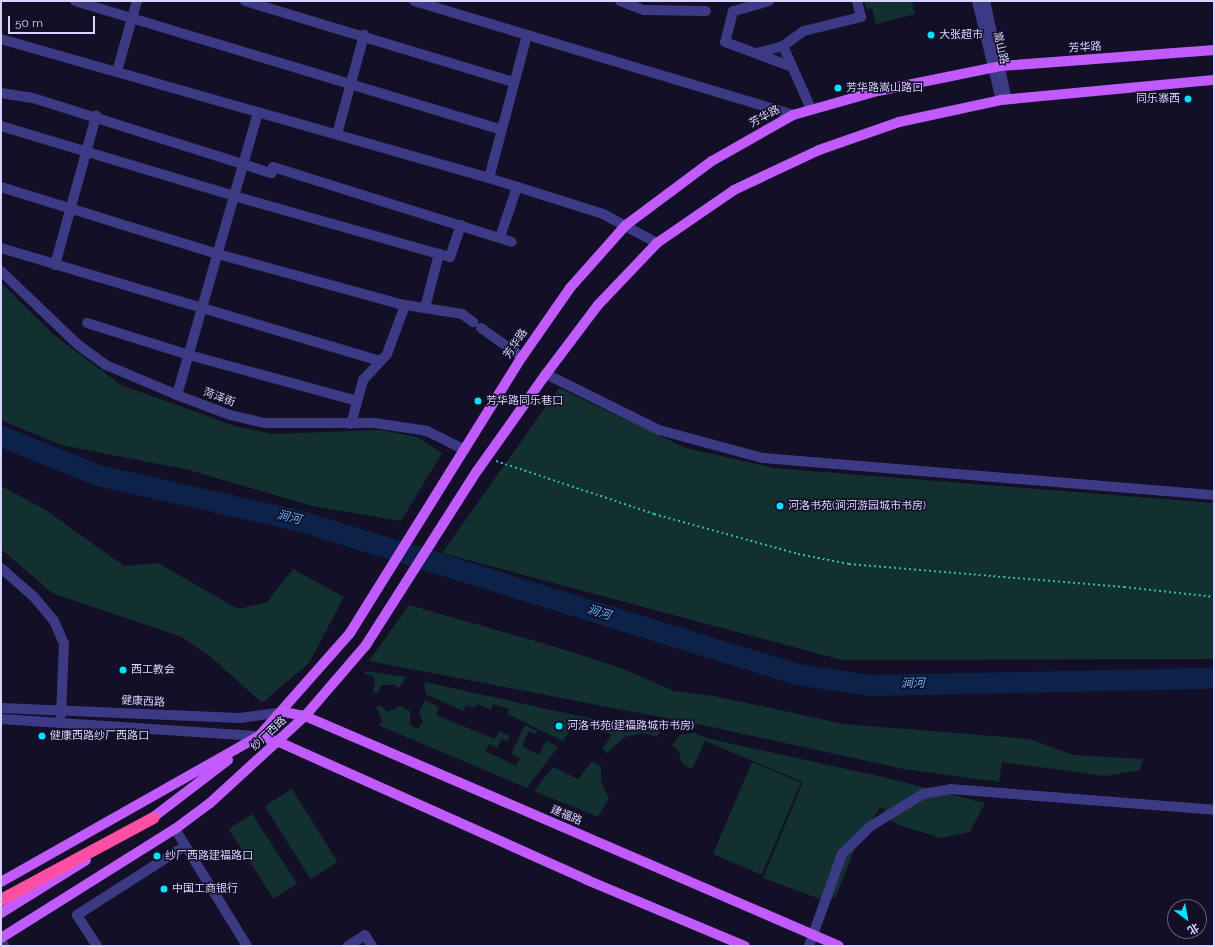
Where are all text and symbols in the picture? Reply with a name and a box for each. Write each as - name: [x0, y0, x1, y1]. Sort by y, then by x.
- scale bar: [10, 8, 97, 34]
- text: 50 m: [15, 16, 43, 30]
- place label: 大张超市: [939, 28, 983, 42]
- marker: 大张超市: [926, 30, 936, 40]
- street label: 嵩山路: [990, 30, 1010, 66]
- street label: 芳华路: [1068, 40, 1102, 56]
- place label: 芳华路嵩山路口: [846, 81, 923, 95]
- marker: 芳华路嵩山路口: [833, 83, 843, 93]
- place label: 同乐寨西: [1136, 92, 1180, 106]
- marker: 同乐寨西: [1183, 94, 1193, 104]
- street label: 芳华路: [747, 103, 783, 131]
- street label: 芳华路: [501, 327, 531, 361]
- street label: 菏泽街: [201, 386, 237, 410]
- place label: 芳华路同乐巷口: [486, 394, 563, 408]
- marker: 芳华路同乐巷口: [473, 396, 483, 406]
- place label: 河洛书苑(涧河游园城市书房): [788, 499, 926, 513]
- marker: 河洛书苑(涧河游园城市书房): [775, 501, 785, 511]
- water label: 涧河: [276, 508, 302, 528]
- water label: 涧河: [585, 603, 613, 623]
- place label: 西工教会: [131, 663, 175, 677]
- marker: 西工教会: [118, 665, 128, 675]
- water label: 涧河: [901, 677, 925, 691]
- street label: 健康西路: [121, 694, 165, 710]
- street label: 纱厂西路: [248, 714, 290, 754]
- place label: 河洛书苑(建福路城市书房): [567, 719, 694, 733]
- marker: 河洛书苑(建福路城市书房): [554, 721, 564, 731]
- place label: 健康西路纱厂西路口: [50, 729, 149, 743]
- marker: 健康西路纱厂西路口: [37, 731, 47, 741]
- street label: 建福路: [548, 803, 584, 829]
- place label: 纱厂西路建福路口: [165, 849, 253, 863]
- marker: 纱厂西路建福路口: [152, 851, 162, 861]
- place label: 中国工商银行: [172, 882, 238, 896]
- marker: 中国工商银行: [159, 884, 169, 894]
- north arrow: [1167, 899, 1207, 939]
- text: 北: [1185, 920, 1201, 937]

